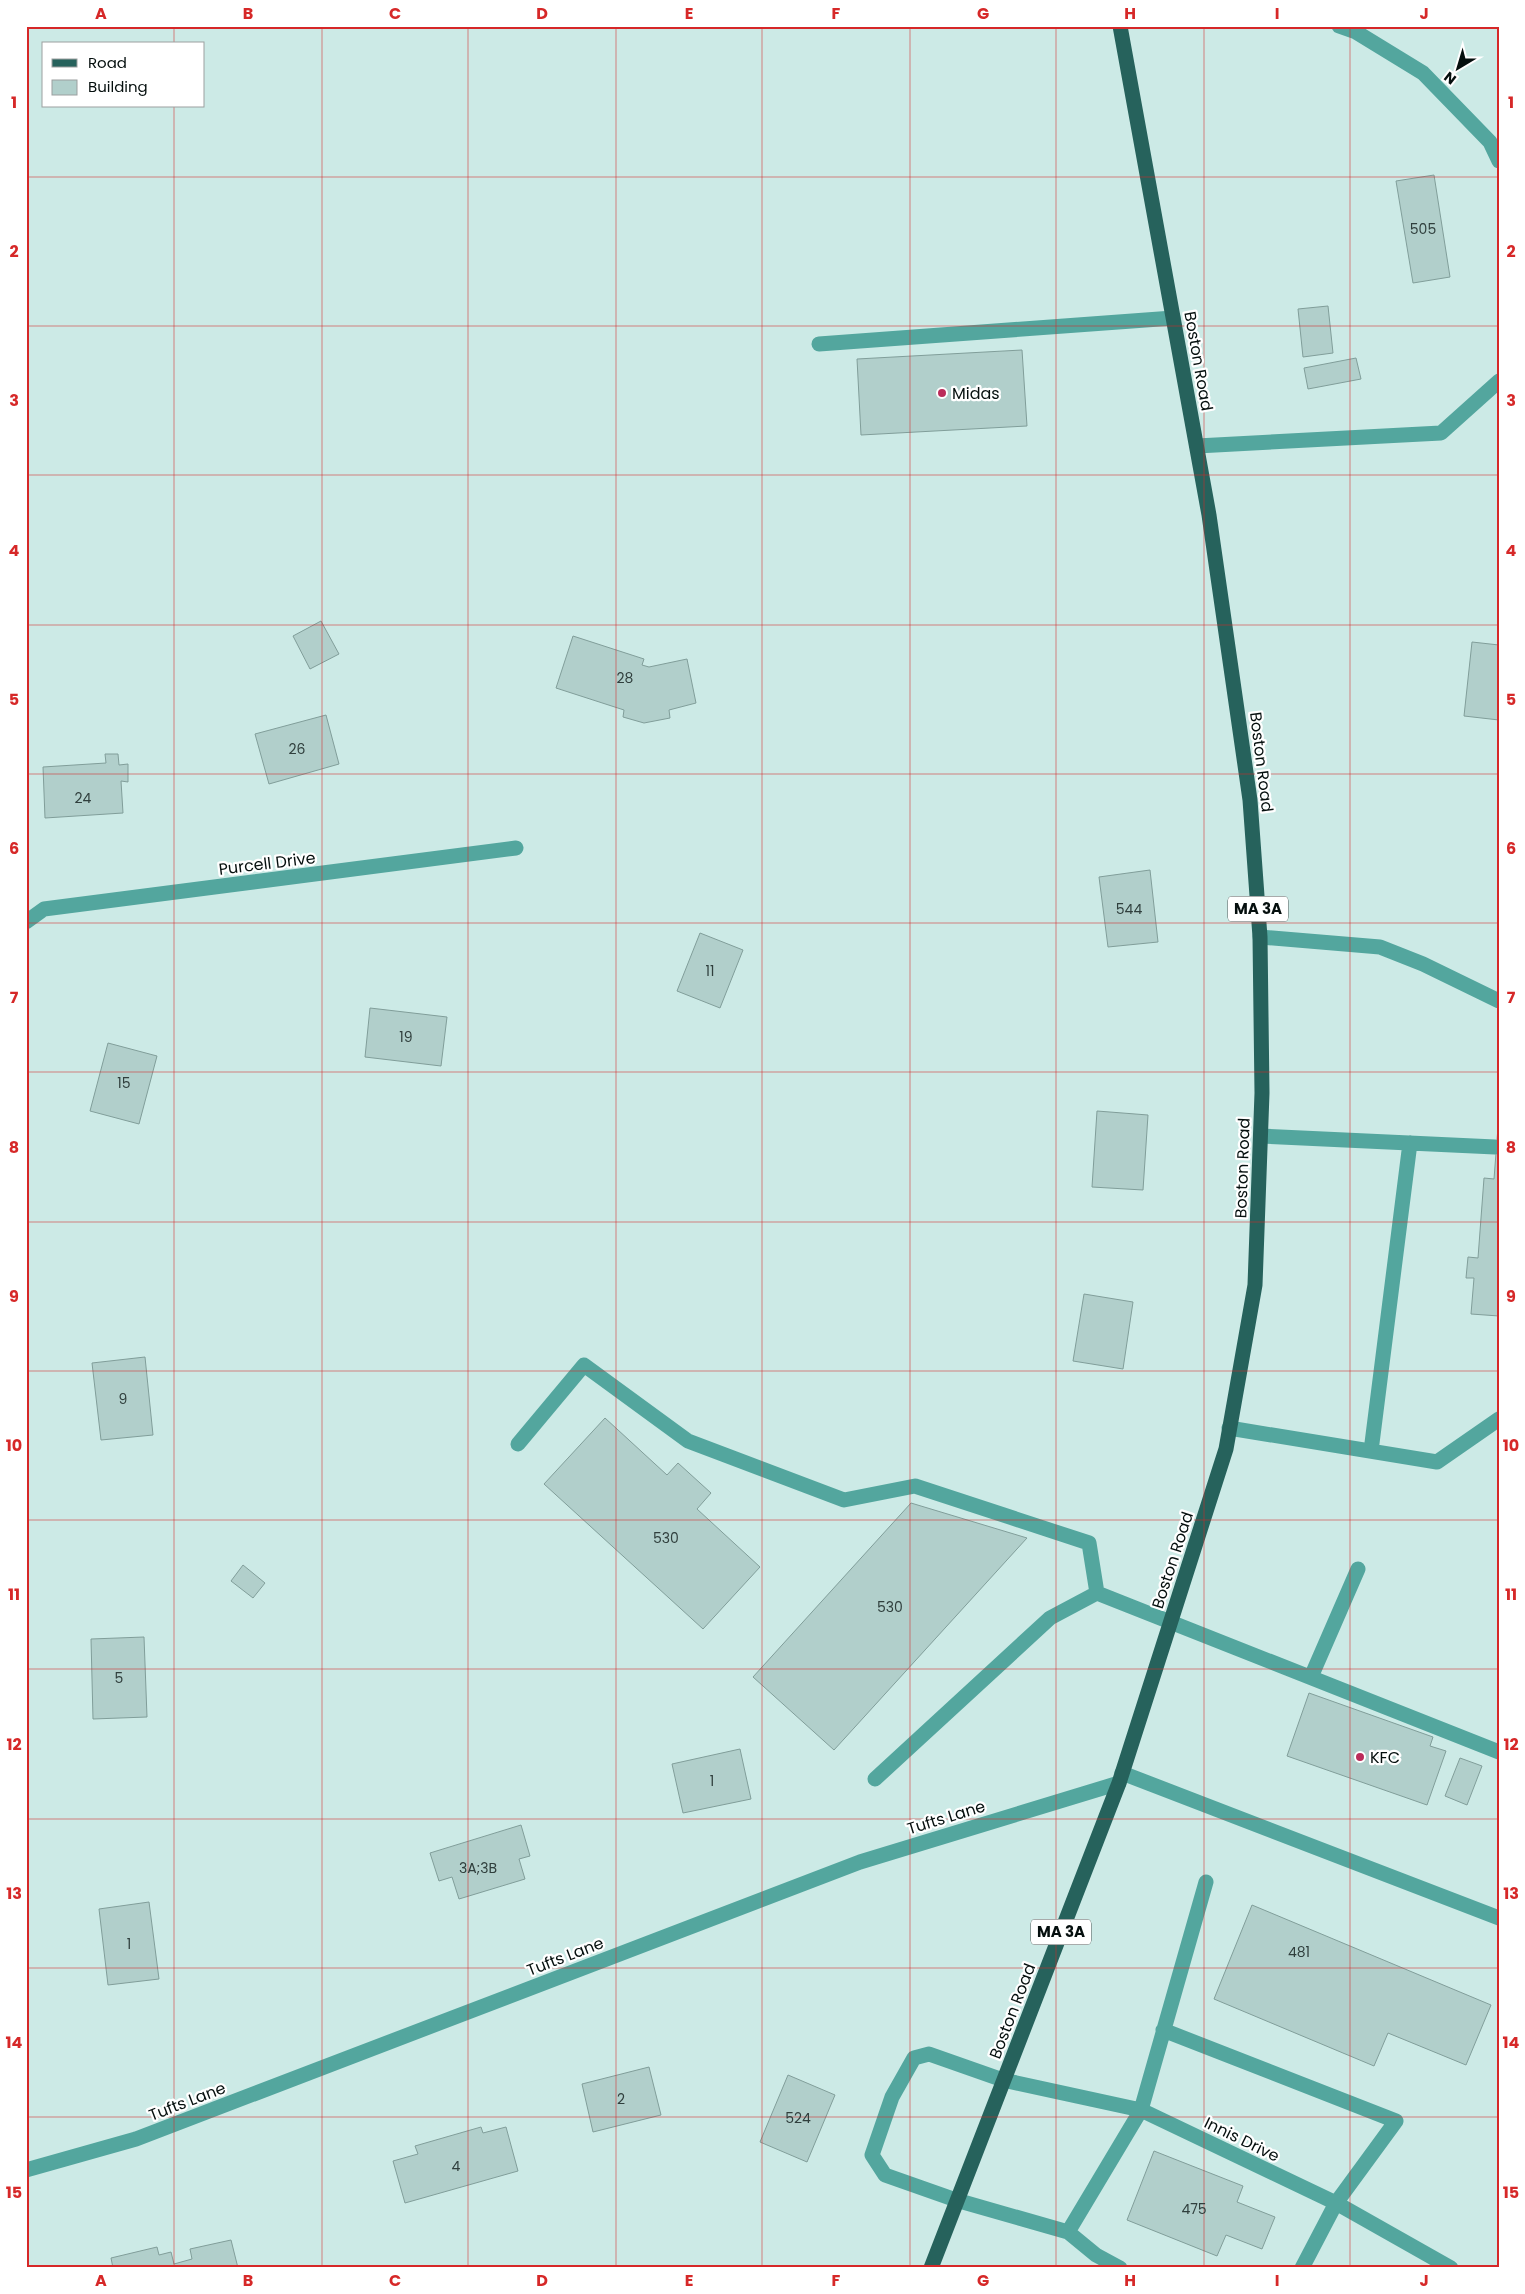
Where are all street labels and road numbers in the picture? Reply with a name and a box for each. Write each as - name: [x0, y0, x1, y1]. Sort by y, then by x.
- street label: Boston Road: [1178, 310, 1219, 413]
- street label: Boston Road: [1244, 711, 1279, 813]
- street label: Purcell Drive: [217, 846, 317, 881]
- road number: MA 3A: [1228, 896, 1288, 922]
- street label: Boston Road: [1229, 1117, 1256, 1219]
- street label: Boston Road: [1146, 1509, 1199, 1612]
- street label: Tufts Lane: [904, 1795, 988, 1840]
- road number: MA 3A: [1031, 1920, 1091, 1944]
- street label: Tufts Lane: [523, 1931, 607, 1982]
- street label: Boston Road: [984, 1960, 1041, 2062]
- street label: Tufts Lane: [145, 2076, 229, 2127]
- street label: Innis Drive: [1200, 2111, 1283, 2168]

